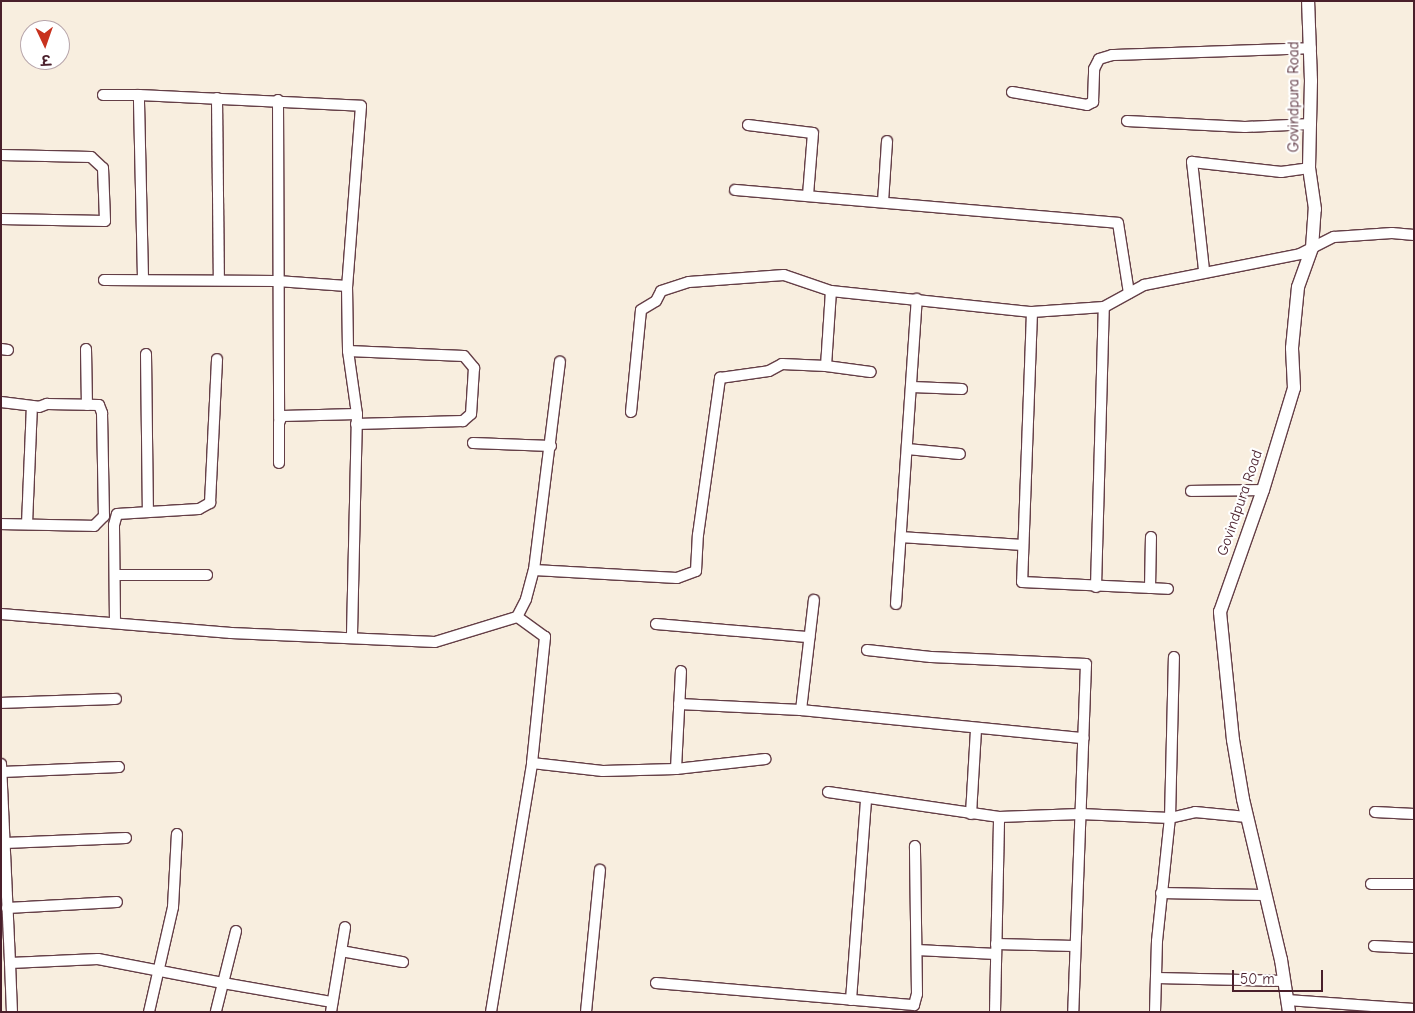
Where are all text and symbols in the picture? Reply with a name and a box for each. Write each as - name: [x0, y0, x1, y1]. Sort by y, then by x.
- north arrow: [20, 20, 70, 70]
- street label: Govindpura Road: [1285, 42, 1303, 152]
- text: उ: [41, 51, 51, 68]
- street label: Govindpura Road: [1213, 448, 1267, 558]
- scale bar: [1235, 960, 1326, 992]
- text: 50 m: [1240, 970, 1275, 988]

